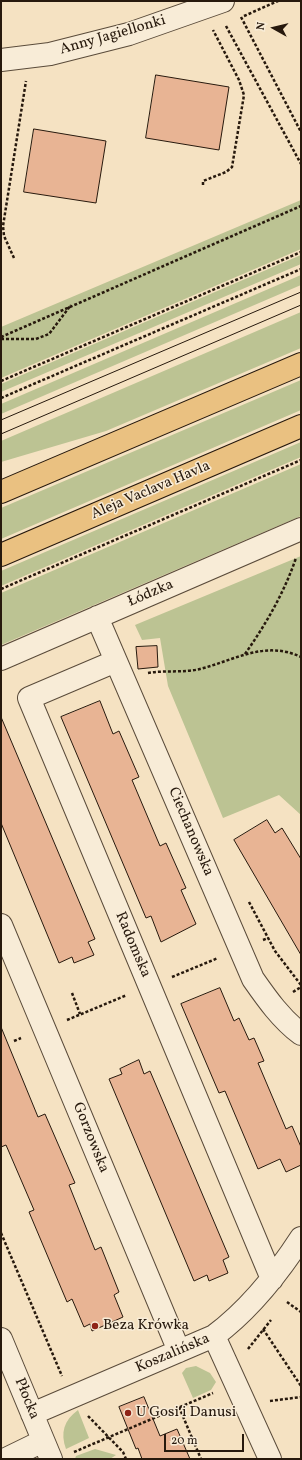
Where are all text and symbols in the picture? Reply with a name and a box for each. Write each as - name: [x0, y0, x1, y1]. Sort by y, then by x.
- north arrow: [254, 8, 294, 48]
- street label: Anny Jagiellonki: [58, 12, 168, 60]
- text: N: [254, 21, 270, 31]
- street label: Aleja Vaclava Havla: [89, 458, 213, 524]
- street label: Łódzka: [125, 576, 177, 612]
- street label: Ciechanowska: [163, 785, 217, 879]
- street label: Radomska: [110, 909, 154, 981]
- street label: Gorzowska: [68, 1100, 112, 1176]
- place label: Beza Krówka: [103, 1317, 189, 1335]
- marker: Beza Krówka: [90, 1321, 100, 1331]
- street label: Koszalińska: [133, 1330, 213, 1378]
- street label: Płocka: [10, 1376, 42, 1422]
- place label: U Gosi i Danusi: [136, 1404, 236, 1422]
- marker: U Gosi i Danusi: [123, 1408, 133, 1418]
- scale bar: [166, 1426, 246, 1452]
- text: 20 m: [171, 1433, 198, 1449]

